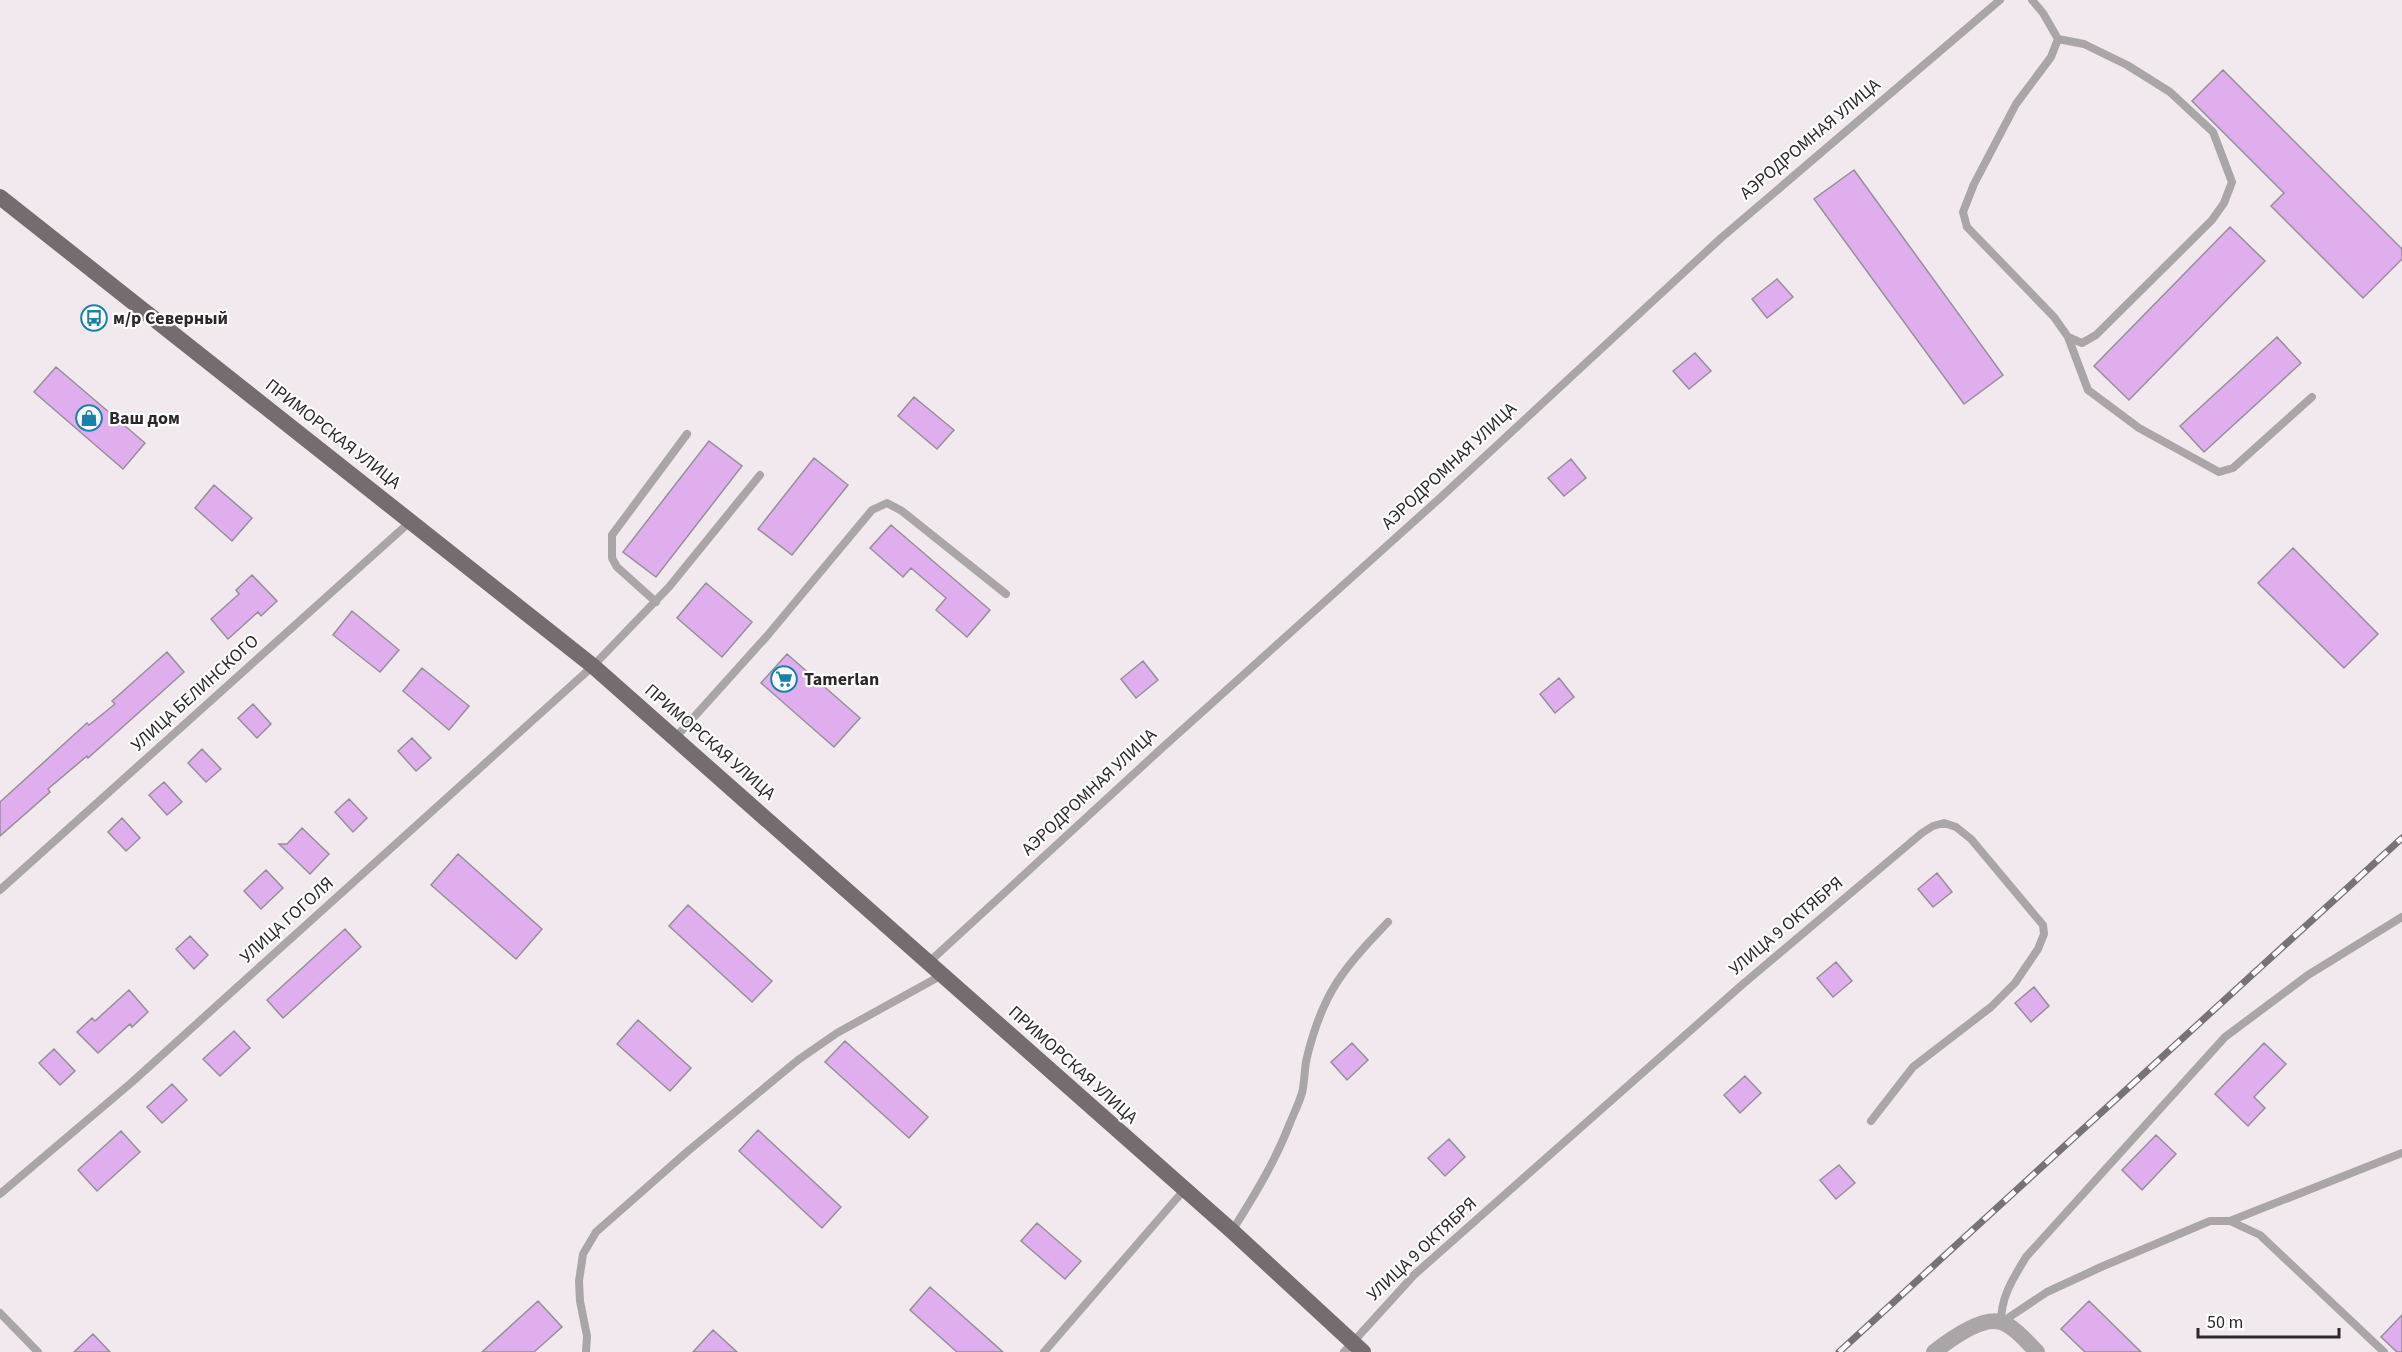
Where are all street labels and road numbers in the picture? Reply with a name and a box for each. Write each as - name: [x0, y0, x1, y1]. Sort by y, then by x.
- street label: АЭРОДРОМНАЯ УЛИЦА: [1734, 73, 1886, 205]
- street label: ПРИМОРСКАЯ УЛИЦА: [260, 373, 406, 495]
- street label: АЭРОДРОМНАЯ УЛИЦА: [1376, 396, 1522, 535]
- street label: УЛИЦА БЕЛИНСКОГО: [126, 629, 264, 757]
- street label: ПРИМОРСКАЯ УЛИЦА: [639, 678, 781, 806]
- street label: АЭРОДРОМНАЯ УЛИЦА: [1016, 722, 1162, 861]
- street label: УЛИЦА ГОГОЛЯ: [235, 871, 339, 969]
- street label: УЛИЦА 9 ОКТЯБРЯ: [1724, 871, 1848, 981]
- street label: ПРИМОРСКАЯ УЛИЦА: [1003, 1000, 1143, 1130]
- street label: УЛИЦА 9 ОКТЯБРЯ: [1362, 1191, 1482, 1307]

